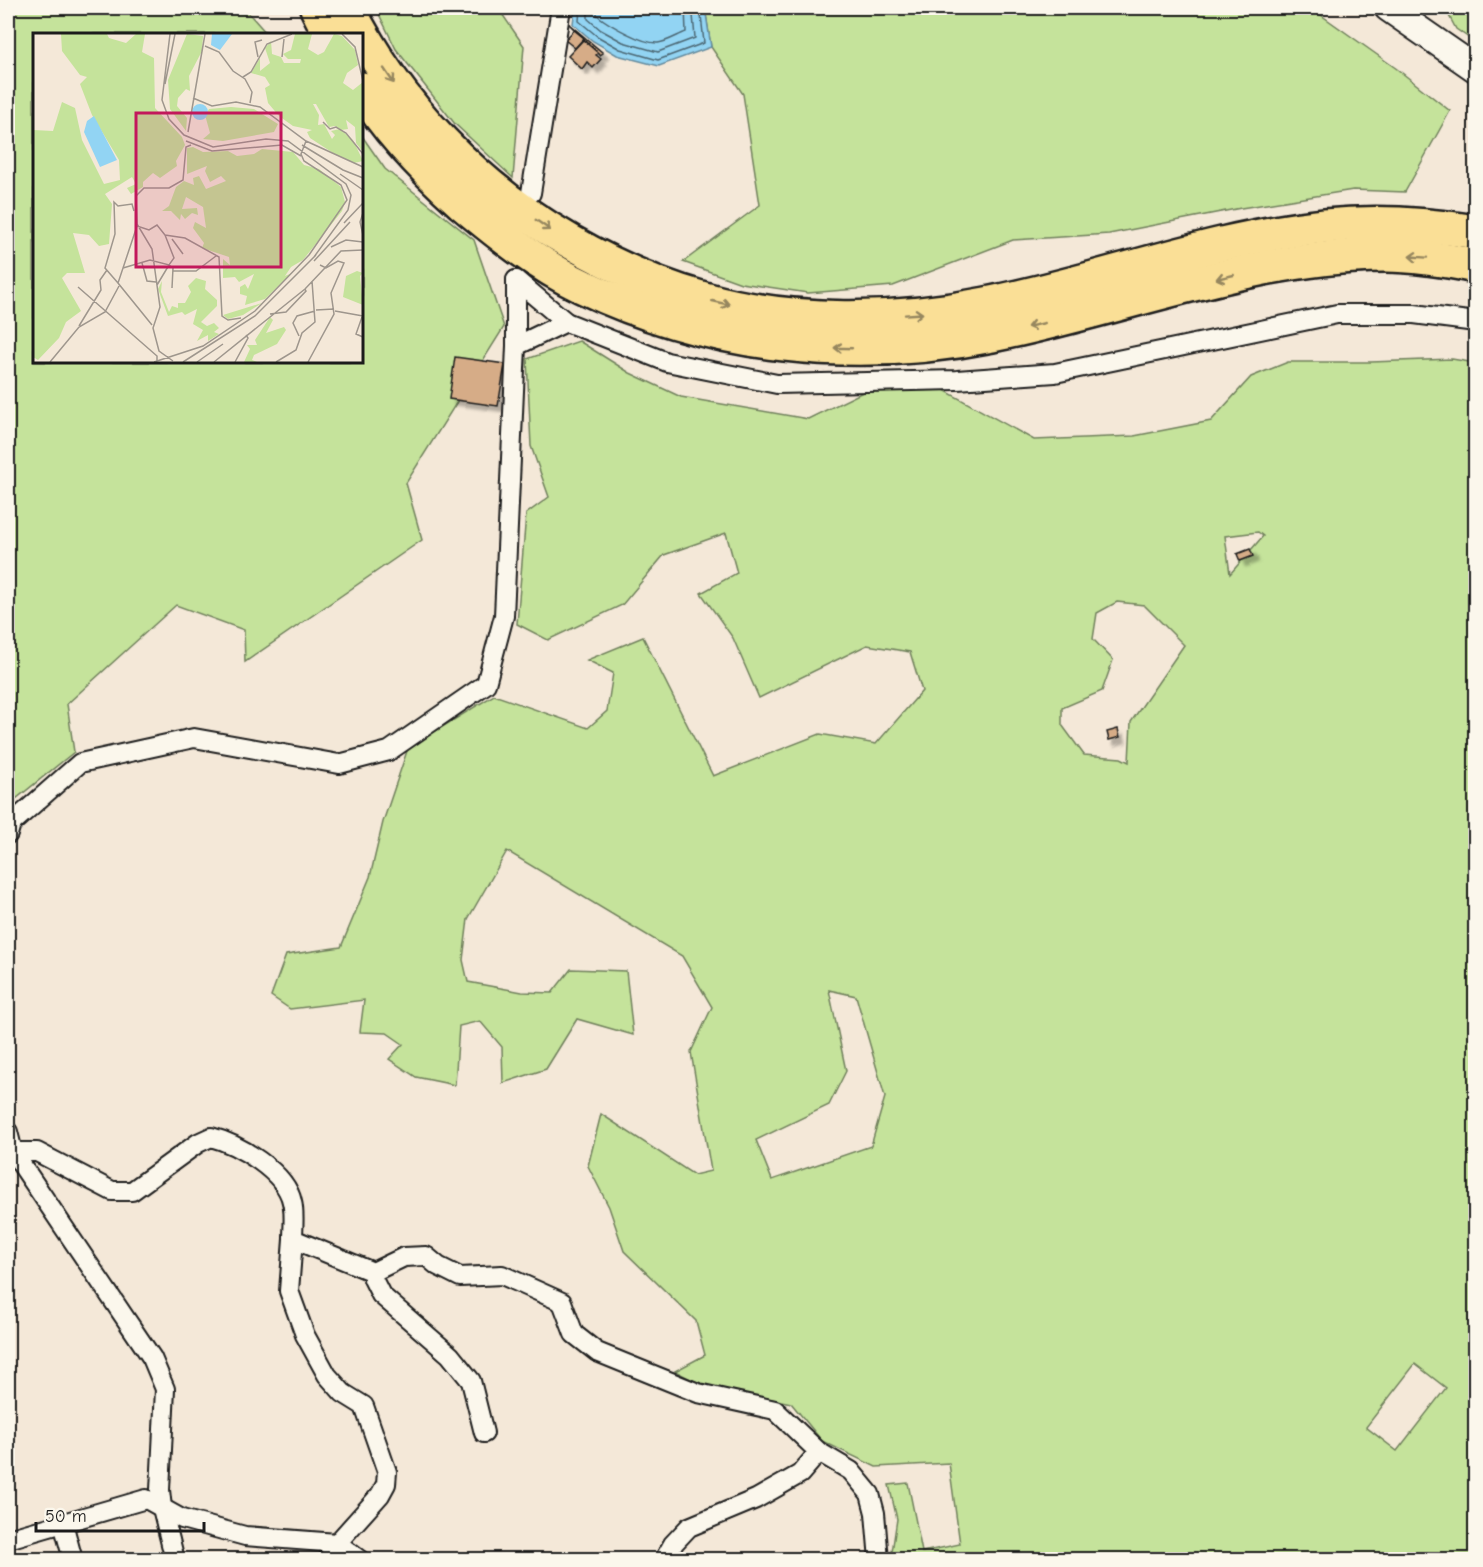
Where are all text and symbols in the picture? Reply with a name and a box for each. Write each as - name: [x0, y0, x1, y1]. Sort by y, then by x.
- inset map: [33, 33, 363, 363]
- one-way arrow: [383, 67, 395, 84]
- one-way arrow: [535, 219, 551, 231]
- one-way arrow: [1408, 252, 1428, 263]
- one-way arrow: [1215, 271, 1234, 283]
- one-way arrow: [711, 298, 730, 310]
- one-way arrow: [904, 308, 924, 319]
- one-way arrow: [1026, 319, 1045, 331]
- one-way arrow: [833, 342, 853, 353]
- scale bar: [36, 1495, 204, 1533]
- text: 50 m: [45, 1506, 87, 1527]

